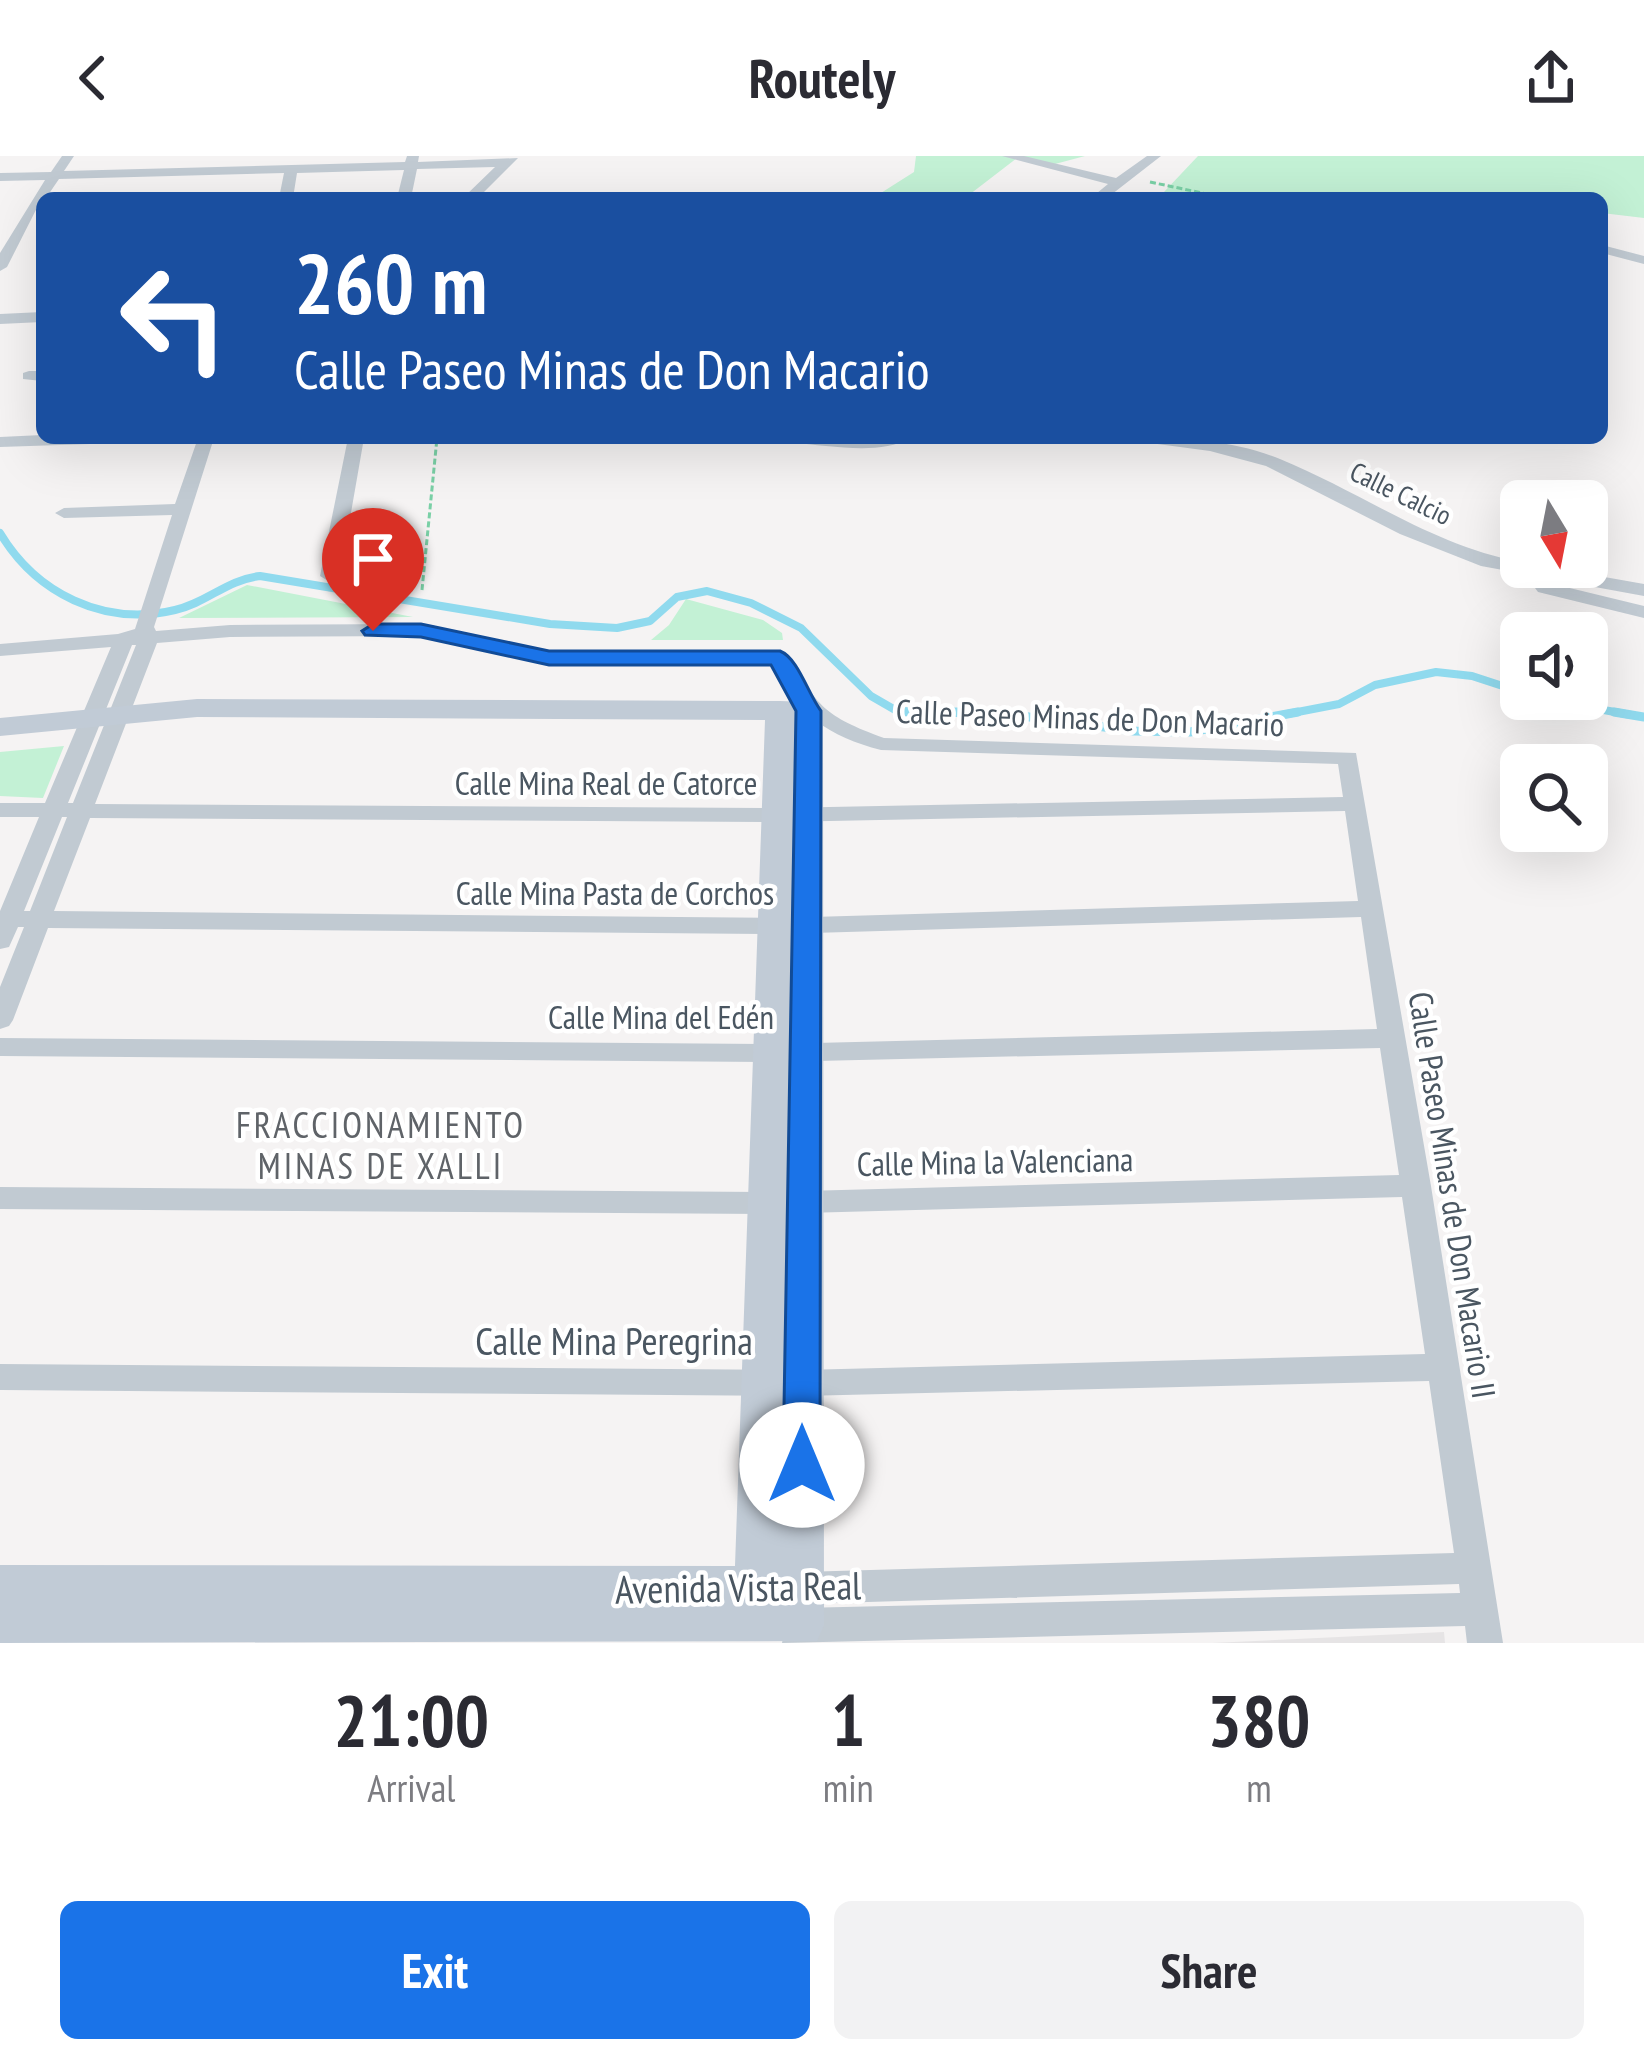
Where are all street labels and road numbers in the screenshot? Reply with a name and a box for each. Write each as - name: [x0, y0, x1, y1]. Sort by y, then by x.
- street label: Calle Calcio: [1345, 454, 1457, 532]
- street label: Calle Paseo Minas de Don Macario: [895, 689, 1285, 745]
- street label: Calle Mina Real de Catorce: [455, 761, 757, 804]
- street label: Calle Mina Pasta de Corchos: [456, 871, 774, 914]
- street label: Calle Paseo Minas de Don Macario II: [1400, 989, 1506, 1401]
- street label: Calle Mina del Edén: [548, 995, 774, 1038]
- street label: Calle Mina la Valenciana: [856, 1137, 1134, 1185]
- street label: Calle Mina Peregrina: [475, 1315, 753, 1366]
- street label: Avenida Vista Real: [614, 1559, 862, 1615]

